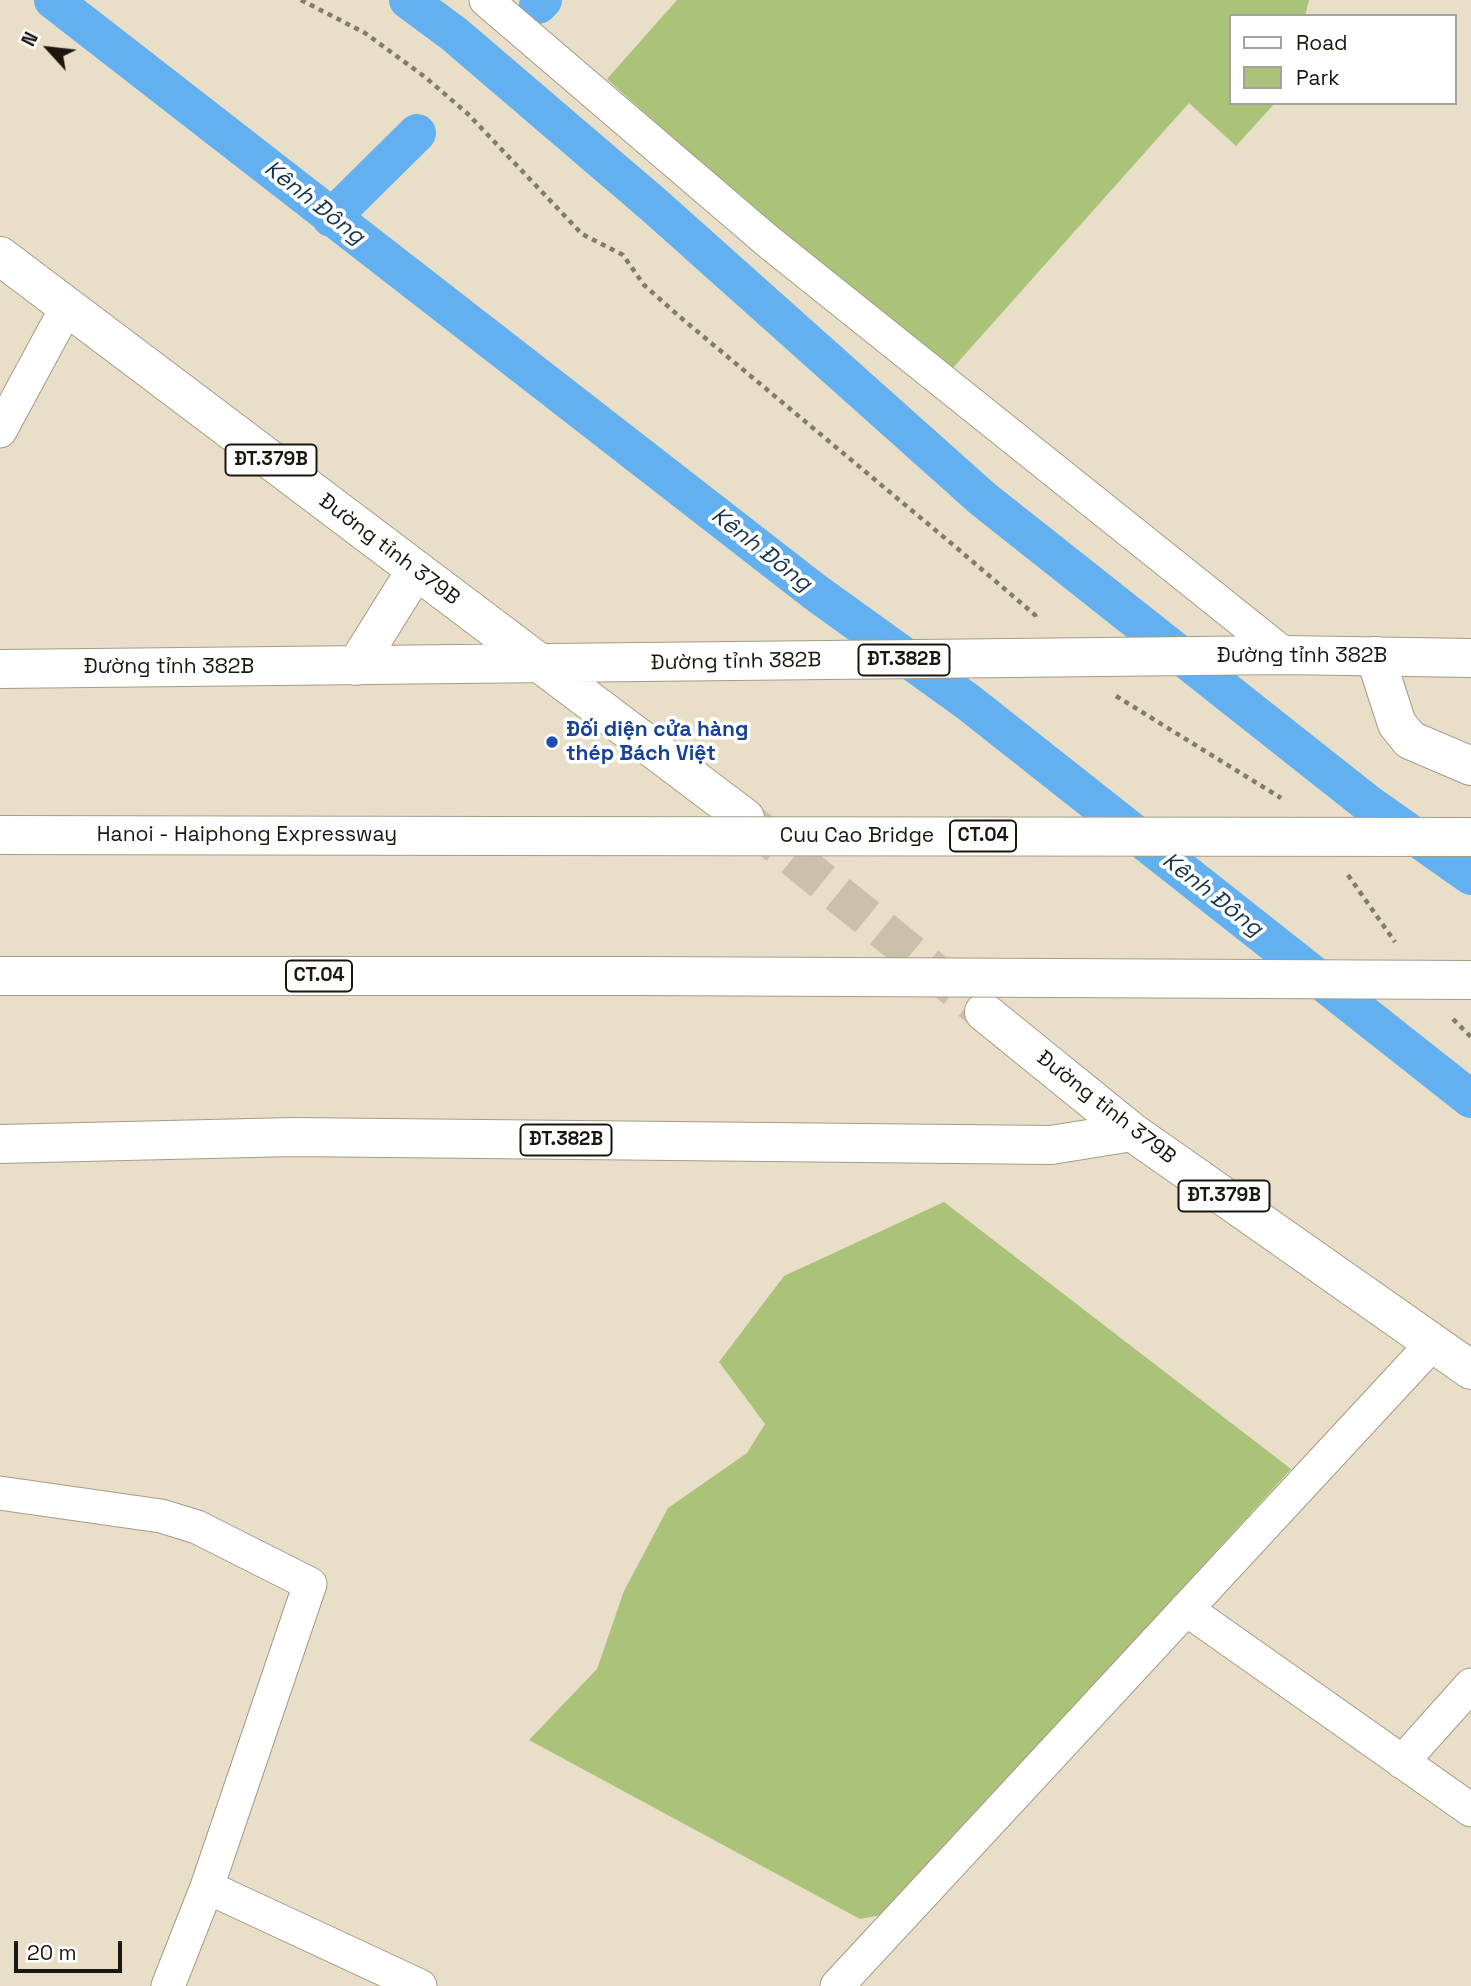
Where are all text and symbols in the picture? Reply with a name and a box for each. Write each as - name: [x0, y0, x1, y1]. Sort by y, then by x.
- north arrow: [14, 14, 84, 84]
- legend: [1230, 14, 1457, 105]
- text: N: [16, 28, 44, 51]
- text: Road: [1296, 29, 1348, 56]
- text: Park: [1296, 64, 1340, 91]
- water label: Kênh Đông: [258, 155, 370, 251]
- road number: ĐT.379B: [226, 444, 316, 475]
- street label: Đường tỉnh 379B: [314, 489, 464, 611]
- water label: Kênh Đông: [705, 502, 817, 598]
- street label: Đường tỉnh 382B: [1217, 643, 1387, 669]
- road number: ĐT.382B: [858, 645, 950, 676]
- street label: Đường tỉnh 382B: [651, 648, 821, 676]
- street label: Đường tỉnh 382B: [84, 654, 254, 680]
- place label: Đối diện cửa hàng thép Bách Việt: [566, 717, 748, 767]
- marker: Đối diện cửa hàng thép Bách Việt: [544, 734, 560, 750]
- road number: CT.04: [950, 820, 1016, 852]
- street label: Hanoi - Haiphong Expressway: [97, 822, 397, 848]
- street label: Cuu Cao Bridge: [780, 823, 934, 849]
- water label: Kênh Đông: [1156, 847, 1268, 943]
- road number: CT.04: [286, 960, 352, 992]
- street label: Đường tỉnh 379B: [1031, 1046, 1181, 1170]
- road number: ĐT.382B: [520, 1124, 612, 1156]
- road number: ĐT.379B: [1178, 1180, 1270, 1212]
- scale bar: [18, 1926, 126, 1970]
- text: 20 m: [27, 1939, 77, 1966]

